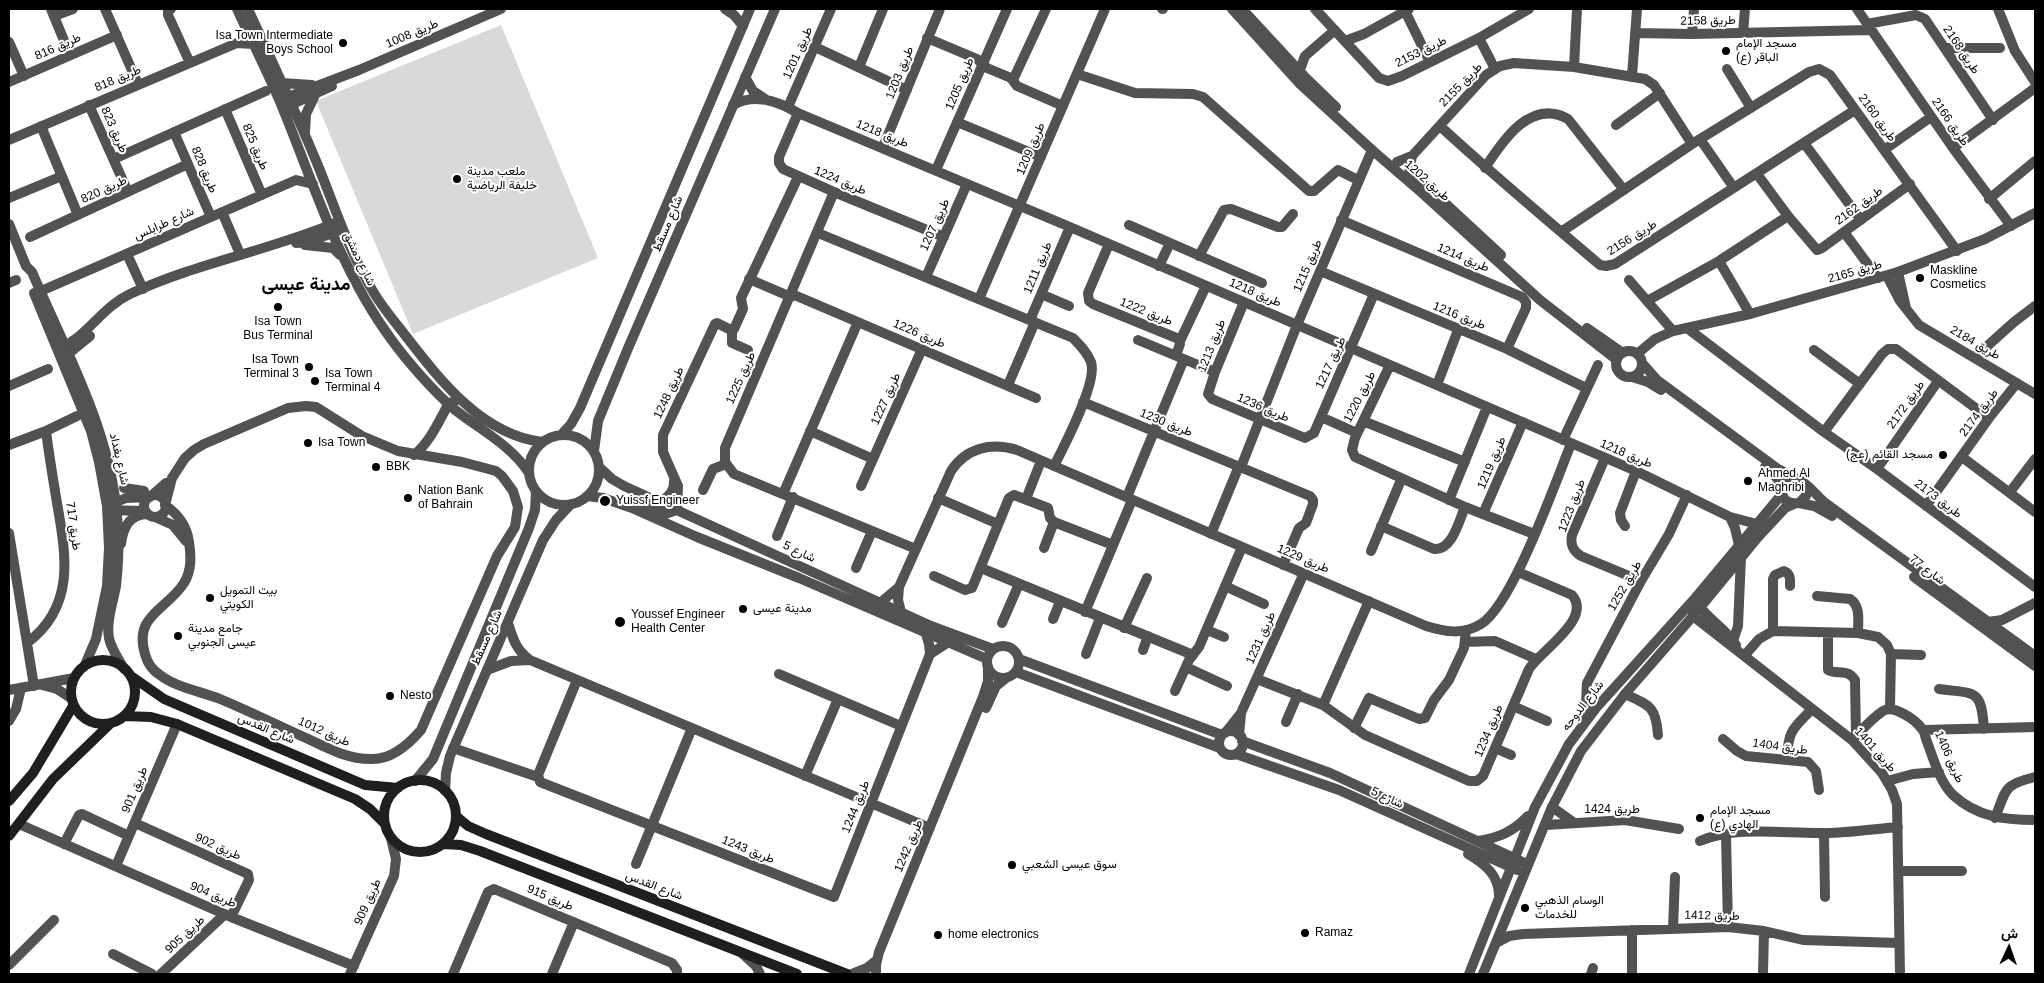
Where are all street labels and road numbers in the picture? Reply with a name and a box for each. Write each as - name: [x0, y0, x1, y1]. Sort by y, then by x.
- street label: طريق 2158: [1680, 13, 1736, 29]
- street label: طريق 1008: [384, 17, 440, 51]
- street label: طريق 2168: [1940, 23, 1982, 77]
- street label: طريق 1201: [780, 25, 816, 81]
- street label: طريق 816: [33, 30, 83, 64]
- street label: طريق 2153: [1393, 33, 1449, 71]
- street label: طريق 1203: [883, 45, 917, 101]
- street label: طريق 1205: [943, 56, 977, 112]
- street label: طريق 2155: [1437, 60, 1485, 110]
- street label: طريق 818: [93, 63, 143, 95]
- street label: طريق 2160: [1855, 91, 1899, 145]
- street label: طريق 2166: [1928, 95, 1972, 149]
- street label: طريق 823: [97, 105, 131, 155]
- street label: طريق 1218: [854, 117, 910, 151]
- street label: طريق 1209: [1014, 121, 1048, 177]
- street label: طريق 825: [239, 122, 271, 172]
- street label: طريق 828: [188, 145, 220, 195]
- street label: طريق 1202: [1401, 157, 1453, 205]
- street label: طريق 1224: [812, 164, 868, 198]
- street label: طريق 820: [79, 173, 129, 207]
- street label: طريق 2162: [1832, 184, 1886, 228]
- street label: شارع مسقط: [650, 194, 686, 254]
- street label: طريق 1207: [917, 197, 953, 253]
- street label: شارع طرابلس: [132, 204, 196, 244]
- street label: طريق 2156: [1605, 217, 1659, 259]
- street label: شارع دمشق: [340, 230, 378, 288]
- street label: طريق 1215: [1291, 238, 1325, 294]
- street label: طريق 1211: [1021, 240, 1055, 296]
- street label: طريق 1214: [1435, 241, 1491, 275]
- street label: طريق 2165: [1826, 257, 1884, 287]
- street label: طريق 1218: [1227, 276, 1283, 310]
- street label: طريق 1222: [1118, 295, 1174, 329]
- street label: طريق 1216: [1431, 299, 1487, 333]
- street label: طريق 1226: [891, 317, 947, 351]
- street label: طريق 1213: [1195, 318, 1229, 374]
- street label: طريق 2184: [1947, 323, 2003, 363]
- street label: طريق 1217: [1313, 335, 1349, 391]
- street label: طريق 1225: [723, 350, 759, 406]
- street label: طريق 1248: [651, 365, 687, 421]
- street label: طريق 1220: [1341, 369, 1379, 425]
- street label: طريق 1227: [868, 371, 904, 427]
- street label: طريق 2172: [1884, 378, 1928, 432]
- street label: طريق 2174: [1957, 387, 2001, 439]
- street label: طريق 1236: [1235, 391, 1291, 425]
- street label: طريق 1230: [1138, 406, 1194, 440]
- street label: شارع بغداد: [106, 432, 132, 486]
- street label: طريق 1219: [1475, 435, 1509, 491]
- street label: طريق 1218: [1598, 437, 1654, 471]
- street label: طريق 2173: [1912, 477, 1964, 521]
- street label: طريق 1223: [1555, 478, 1589, 534]
- street label: طريق 717: [62, 501, 84, 551]
- street label: شارع 5: [780, 538, 818, 566]
- street label: طريق 1229: [1275, 542, 1331, 576]
- street label: شارع 77: [1906, 552, 1948, 588]
- street label: طريق 1252: [1605, 558, 1645, 614]
- street label: شارع مسقط: [468, 608, 506, 668]
- street label: طريق 1231: [1243, 610, 1279, 666]
- street label: شارع الدوحه: [1559, 678, 1607, 734]
- street label: طريق 1234: [1472, 703, 1506, 759]
- street label: شارع القدس: [235, 711, 297, 747]
- street label: طريق 1012: [296, 714, 352, 750]
- street label: طريق 1401: [1851, 725, 1899, 775]
- street label: طريق 1406: [1931, 729, 1967, 785]
- street label: طريق 1404: [1752, 736, 1808, 758]
- street label: طريق 901: [119, 765, 151, 815]
- street label: طريق 1244: [839, 779, 873, 835]
- street label: شارع 5: [1368, 784, 1406, 812]
- street label: طريق 1424: [1584, 803, 1640, 817]
- street label: طريق 1242: [892, 818, 926, 874]
- street label: طريق 902: [193, 830, 243, 864]
- street label: طريق 1243: [720, 833, 776, 867]
- street label: شارع القدس: [623, 868, 685, 904]
- street label: طريق 909: [351, 877, 385, 927]
- street label: طريق 904: [188, 879, 238, 911]
- street label: طريق 915: [525, 882, 575, 914]
- street label: طريق 1412: [1684, 908, 1740, 924]
- street label: طريق 905: [162, 913, 208, 957]

